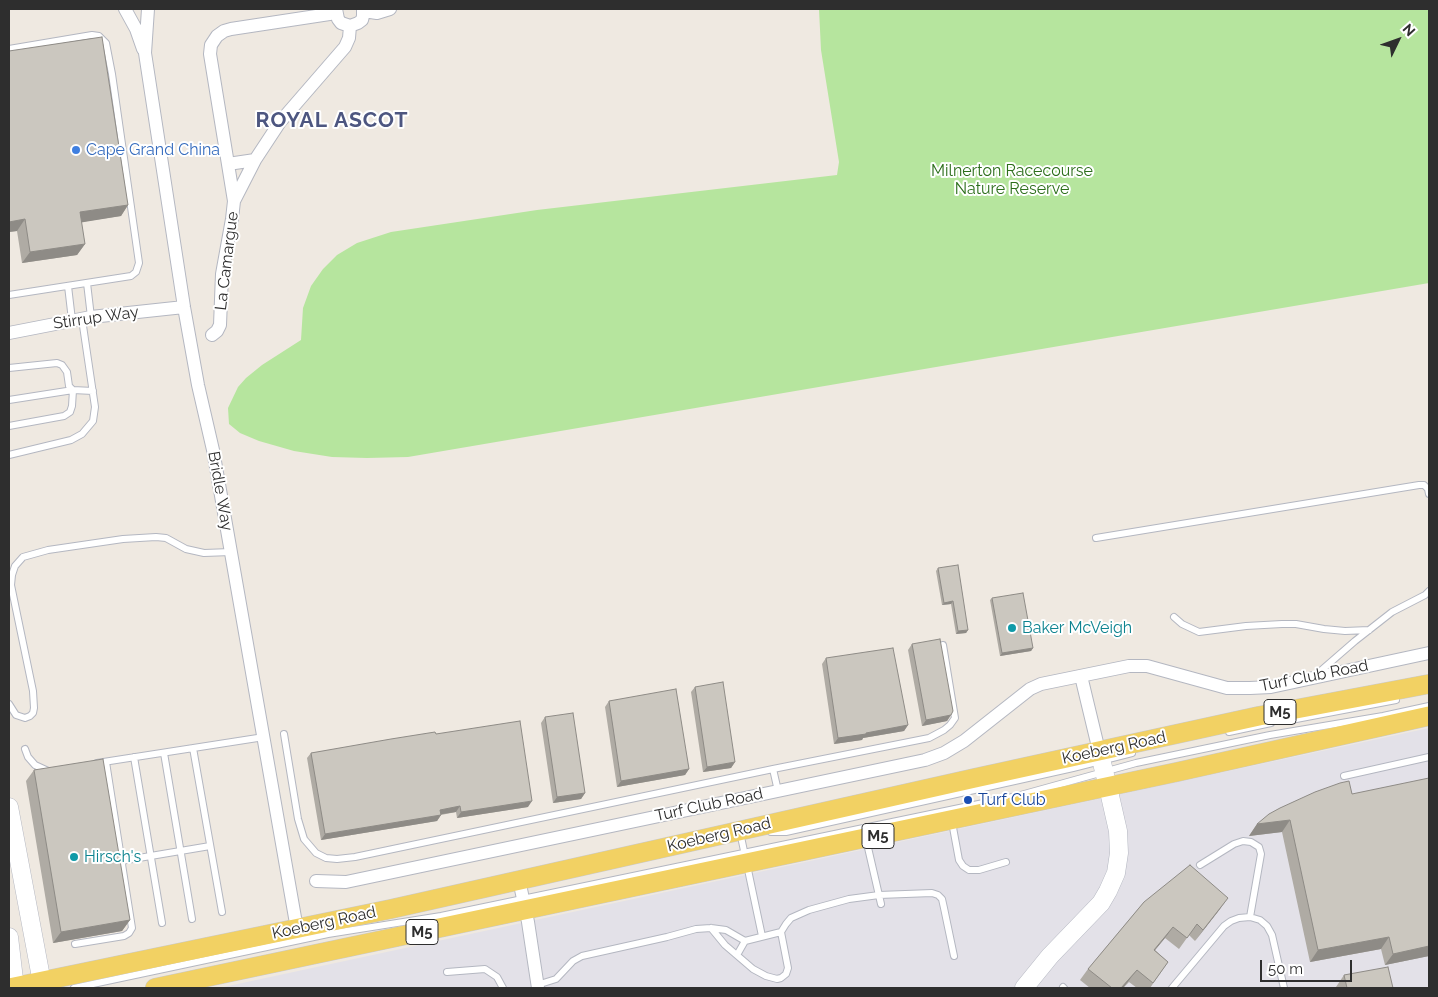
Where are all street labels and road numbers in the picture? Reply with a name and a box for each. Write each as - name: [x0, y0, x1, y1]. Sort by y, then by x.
- street label: La Camargue: [211, 210, 243, 312]
- street label: Stirrup Way: [52, 302, 140, 334]
- street label: Bridle Way: [204, 450, 236, 532]
- street label: Turf Club Road: [1258, 656, 1370, 696]
- road number: M5: [1264, 700, 1296, 724]
- street label: Koeberg Road: [1060, 728, 1168, 768]
- street label: Turf Club Road: [653, 784, 765, 826]
- street label: Koeberg Road: [665, 814, 773, 856]
- road number: M5: [862, 824, 894, 848]
- street label: Koeberg Road: [270, 903, 378, 943]
- road number: M5: [406, 920, 438, 944]

